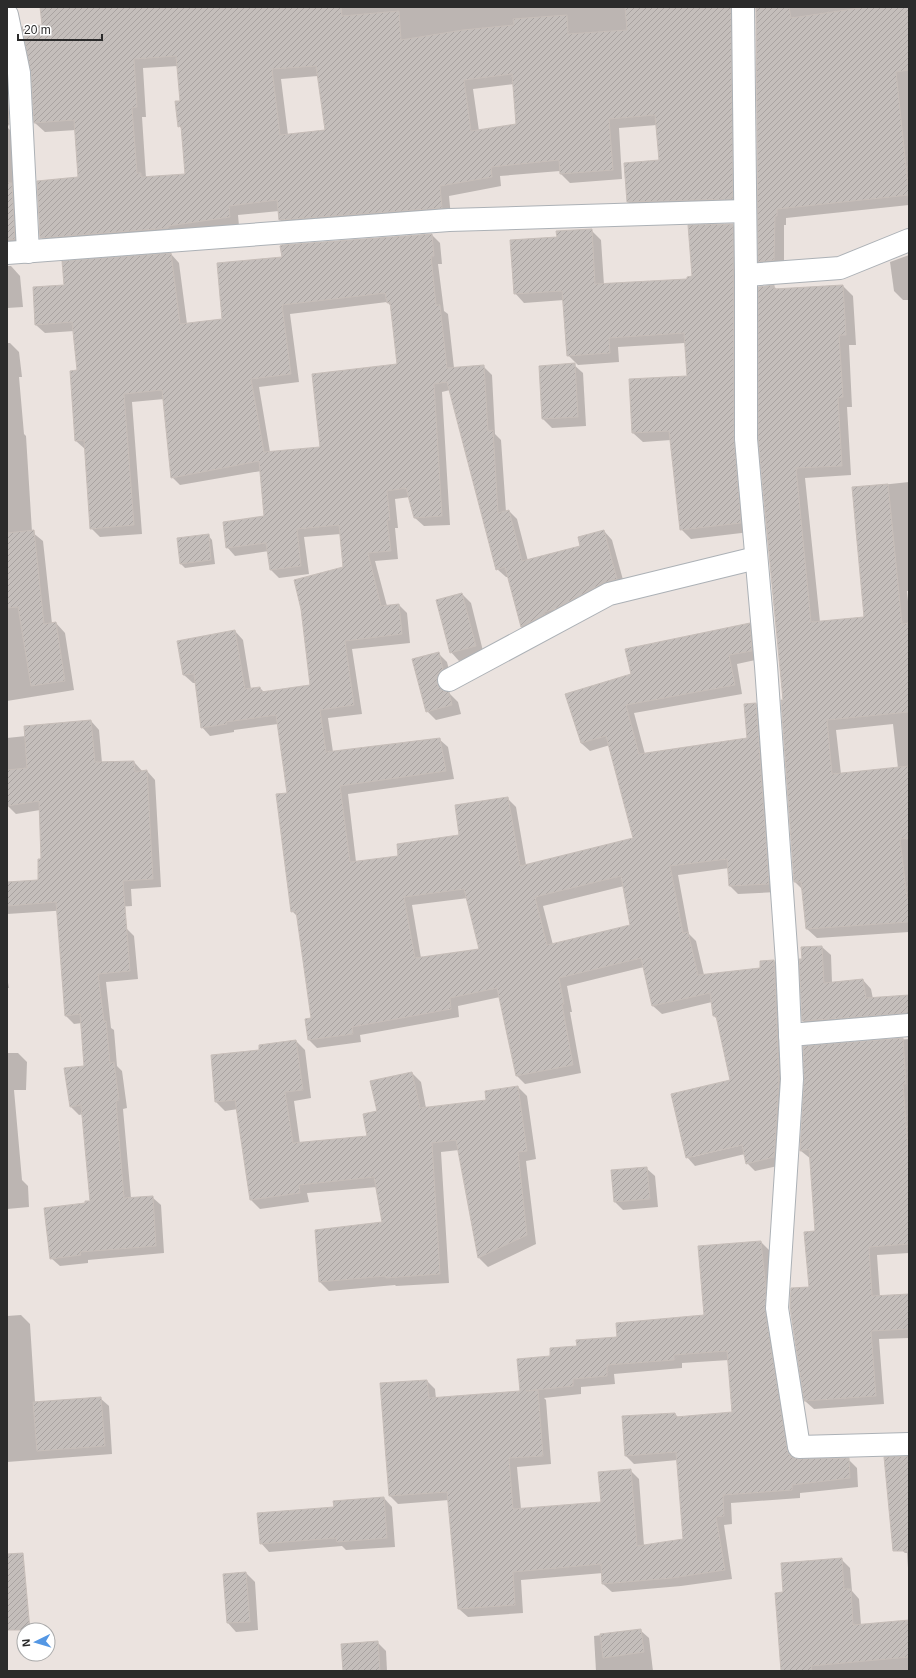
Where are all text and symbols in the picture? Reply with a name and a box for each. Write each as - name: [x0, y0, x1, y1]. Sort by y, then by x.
- scale bar: [18, 16, 102, 42]
- text: 20 m: [24, 23, 51, 37]
- north arrow: [16, 1622, 56, 1662]
- text: N: [20, 1638, 32, 1647]

